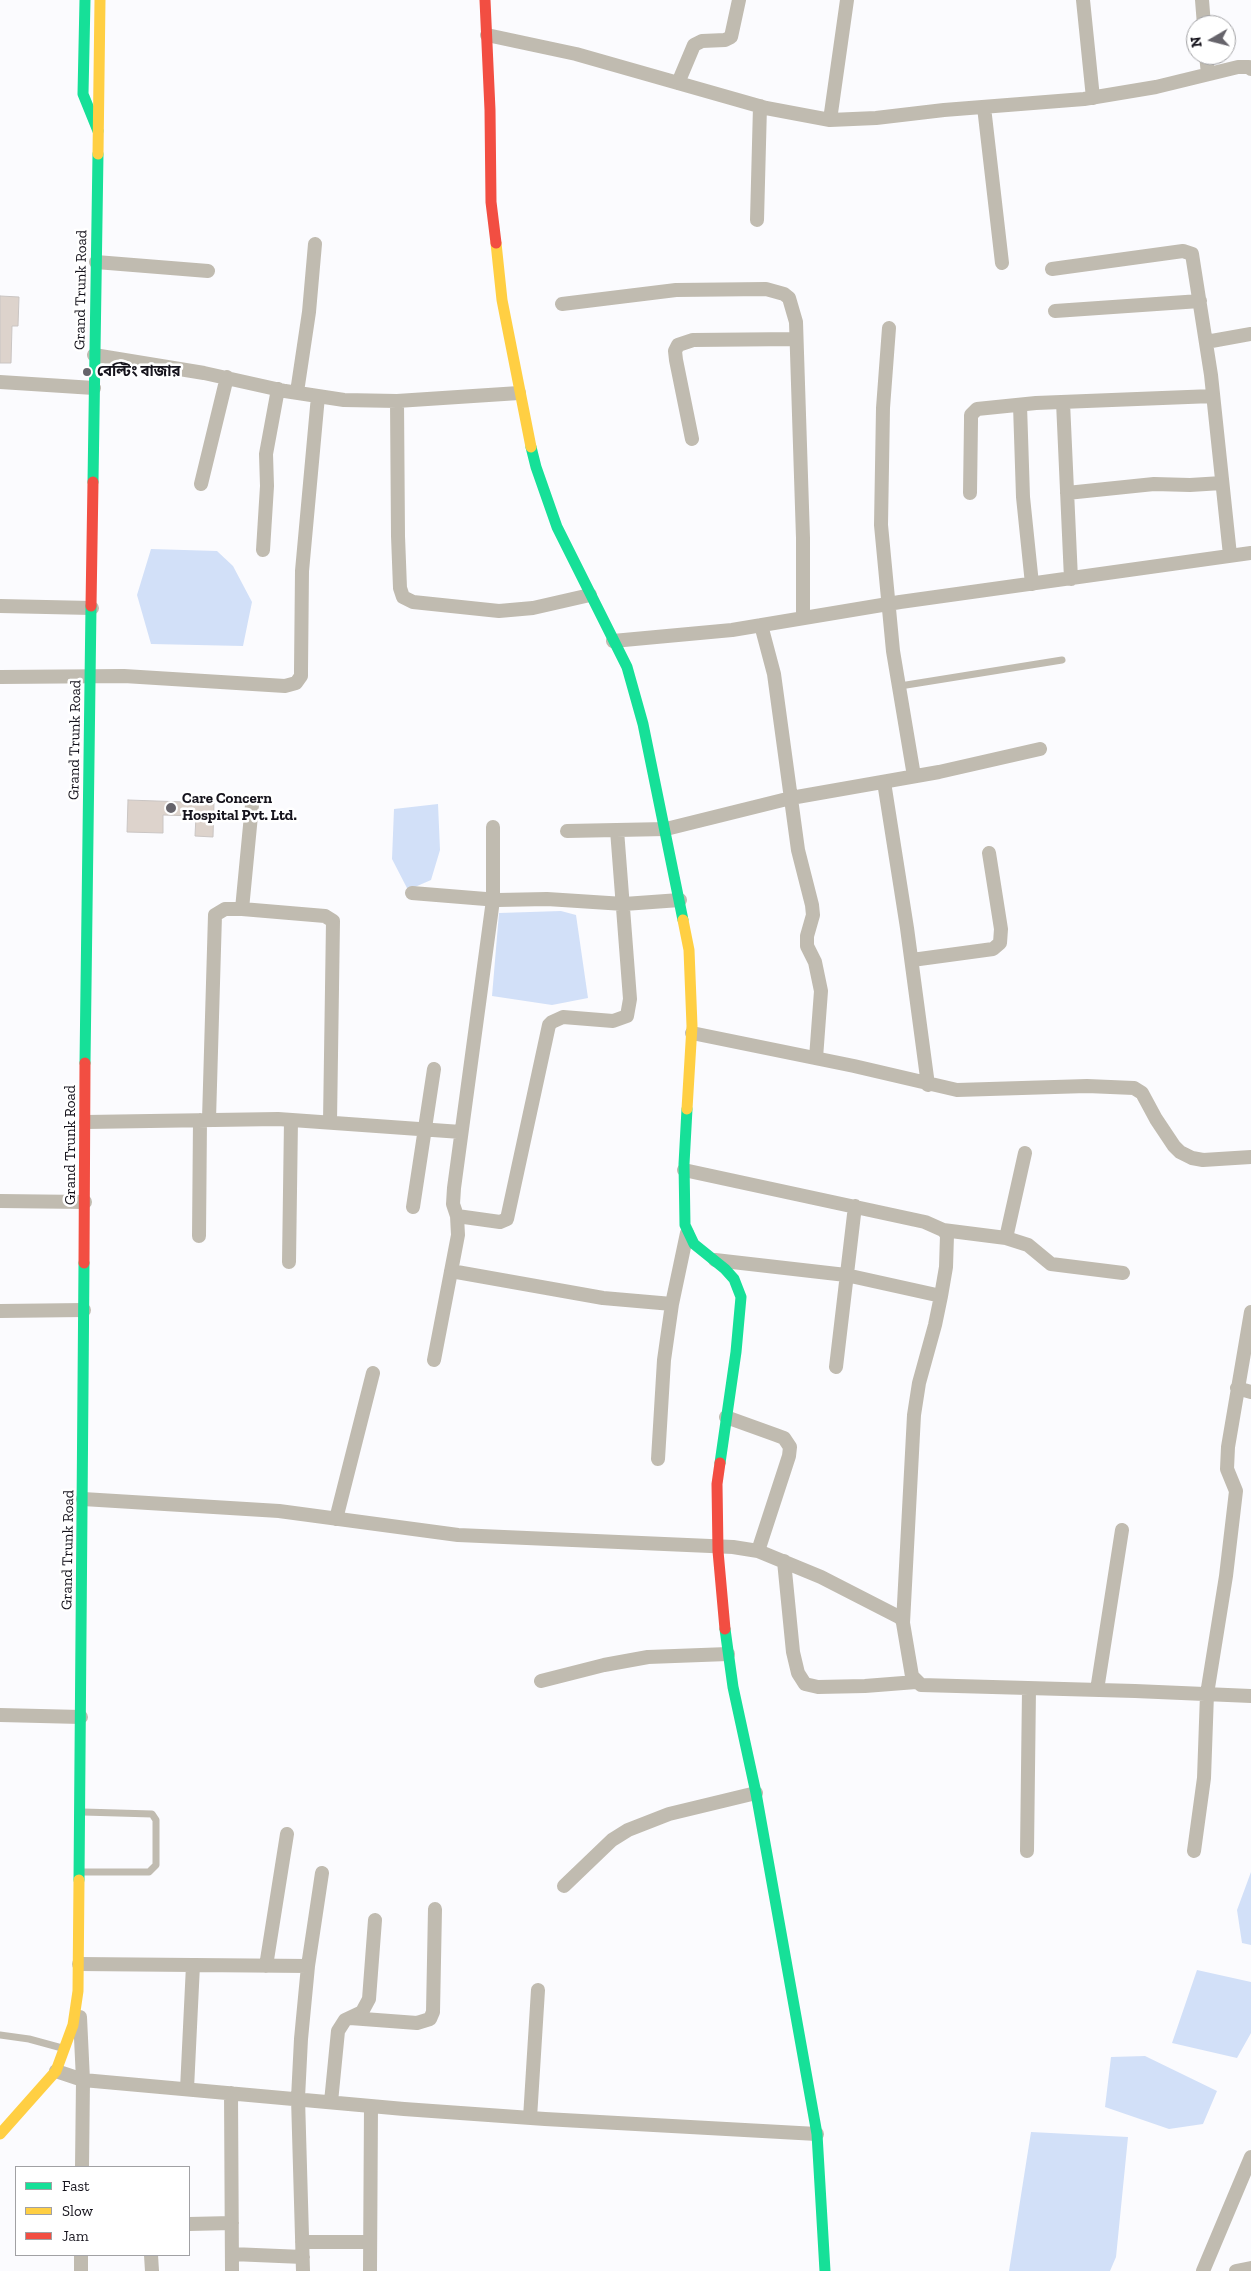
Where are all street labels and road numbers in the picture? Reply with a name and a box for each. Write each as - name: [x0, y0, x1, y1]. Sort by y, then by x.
- street label: Grand Trunk Road: [71, 230, 91, 350]
- street label: Grand Trunk Road: [65, 680, 85, 800]
- street label: Grand Trunk Road: [62, 1085, 80, 1205]
- street label: Grand Trunk Road: [58, 1490, 78, 1610]

